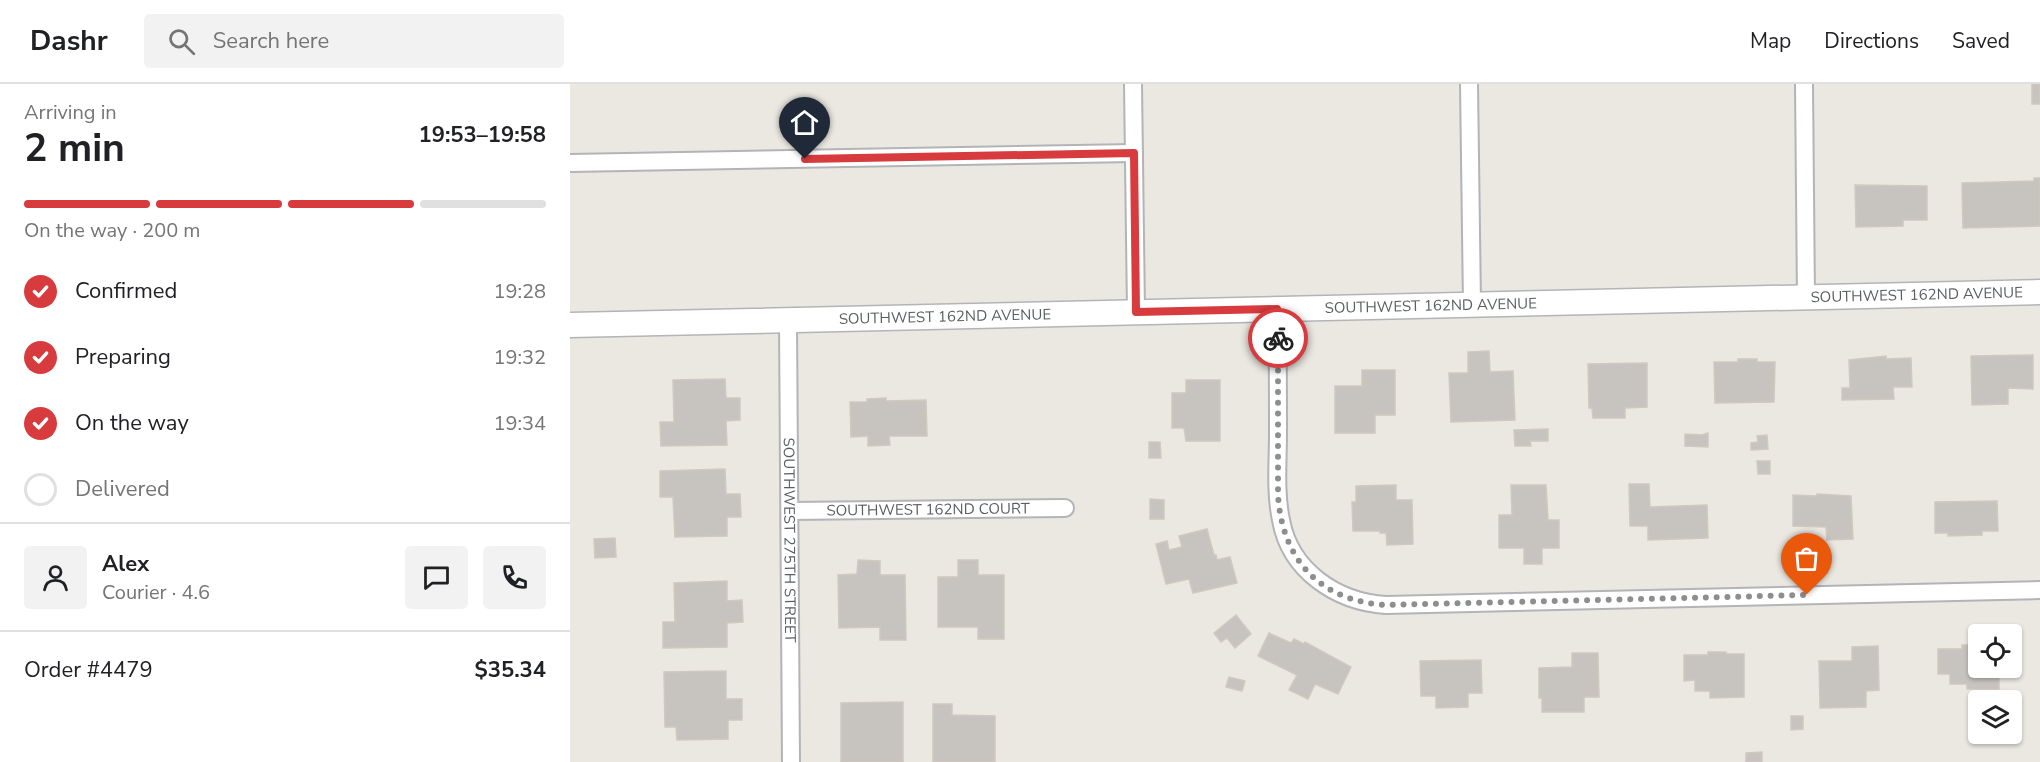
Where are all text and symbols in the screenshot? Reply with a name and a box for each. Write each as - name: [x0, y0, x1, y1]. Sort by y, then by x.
- search box: [144, 14, 564, 68]
- text: Dashr: [30, 22, 108, 60]
- icon: search: [165, 25, 198, 58]
- text: Search here: [213, 26, 329, 56]
- text: Map: [1750, 27, 1791, 55]
- text: Directions: [1824, 27, 1919, 55]
- text: Saved: [1952, 27, 2010, 55]
- pin: [779, 97, 830, 159]
- text: Arriving in: [24, 99, 117, 126]
- icon: home: [788, 106, 821, 139]
- text: 19:53–19:58: [418, 120, 546, 150]
- text: 2 min: [24, 122, 125, 175]
- text: On the way · 200 m: [24, 217, 200, 244]
- icon: check: [24, 275, 57, 308]
- text: Confirmed: [75, 276, 177, 306]
- text: 19:28: [493, 278, 546, 305]
- street label: SOUTHWEST 162ND AVENUE: [1810, 282, 2023, 307]
- street label: SOUTHWEST 162ND AVENUE: [1324, 293, 1537, 318]
- street label: SOUTHWEST 162ND AVENUE: [839, 304, 1051, 329]
- courier: [1248, 308, 1308, 368]
- icon: bike: [1262, 322, 1295, 355]
- icon: check: [24, 341, 57, 374]
- text: Preparing: [75, 342, 171, 372]
- text: 19:32: [493, 344, 546, 371]
- icon: check: [24, 407, 57, 440]
- text: On the way: [75, 408, 189, 438]
- text: 19:34: [493, 410, 546, 437]
- street label: SOUTHWEST 275TH STREET: [779, 437, 800, 643]
- text: Delivered: [75, 474, 170, 504]
- street label: SOUTHWEST 162ND COURT: [826, 498, 1030, 521]
- pin: [1781, 533, 1832, 595]
- icon: bag: [1790, 542, 1823, 575]
- button: person: [24, 546, 87, 609]
- button: chat: [405, 546, 468, 609]
- button: phone: [483, 546, 546, 609]
- text: Alex: [102, 549, 149, 579]
- text: Courier · 4.6: [102, 579, 210, 606]
- map controls: [1968, 624, 2022, 744]
- button: locate: [1968, 624, 2022, 678]
- text: Order #4479: [24, 655, 153, 685]
- text: $35.34: [475, 655, 546, 685]
- button: layers: [1968, 690, 2022, 744]

